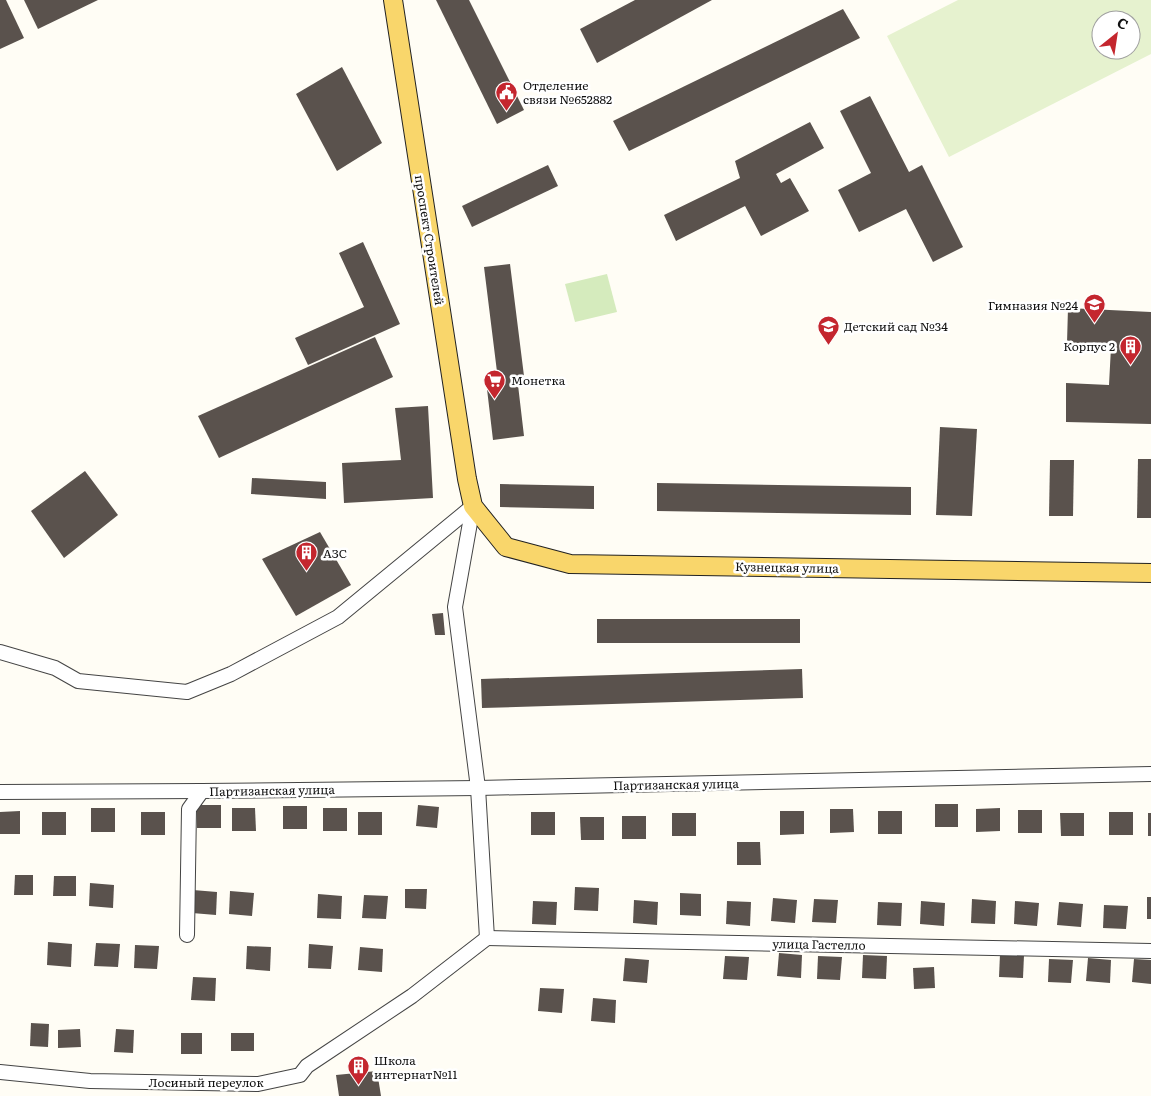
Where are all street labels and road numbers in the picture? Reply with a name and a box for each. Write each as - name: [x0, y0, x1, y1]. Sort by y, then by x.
- street label: проспект Строителей: [411, 173, 449, 307]
- street label: Кузнецкая улица: [735, 557, 840, 577]
- street label: Партизанская улица: [613, 774, 740, 794]
- street label: Партизанская улица: [209, 780, 336, 800]
- street label: улица Гастелло: [772, 934, 866, 954]
- street label: Лосиный переулок: [149, 1073, 264, 1091]

